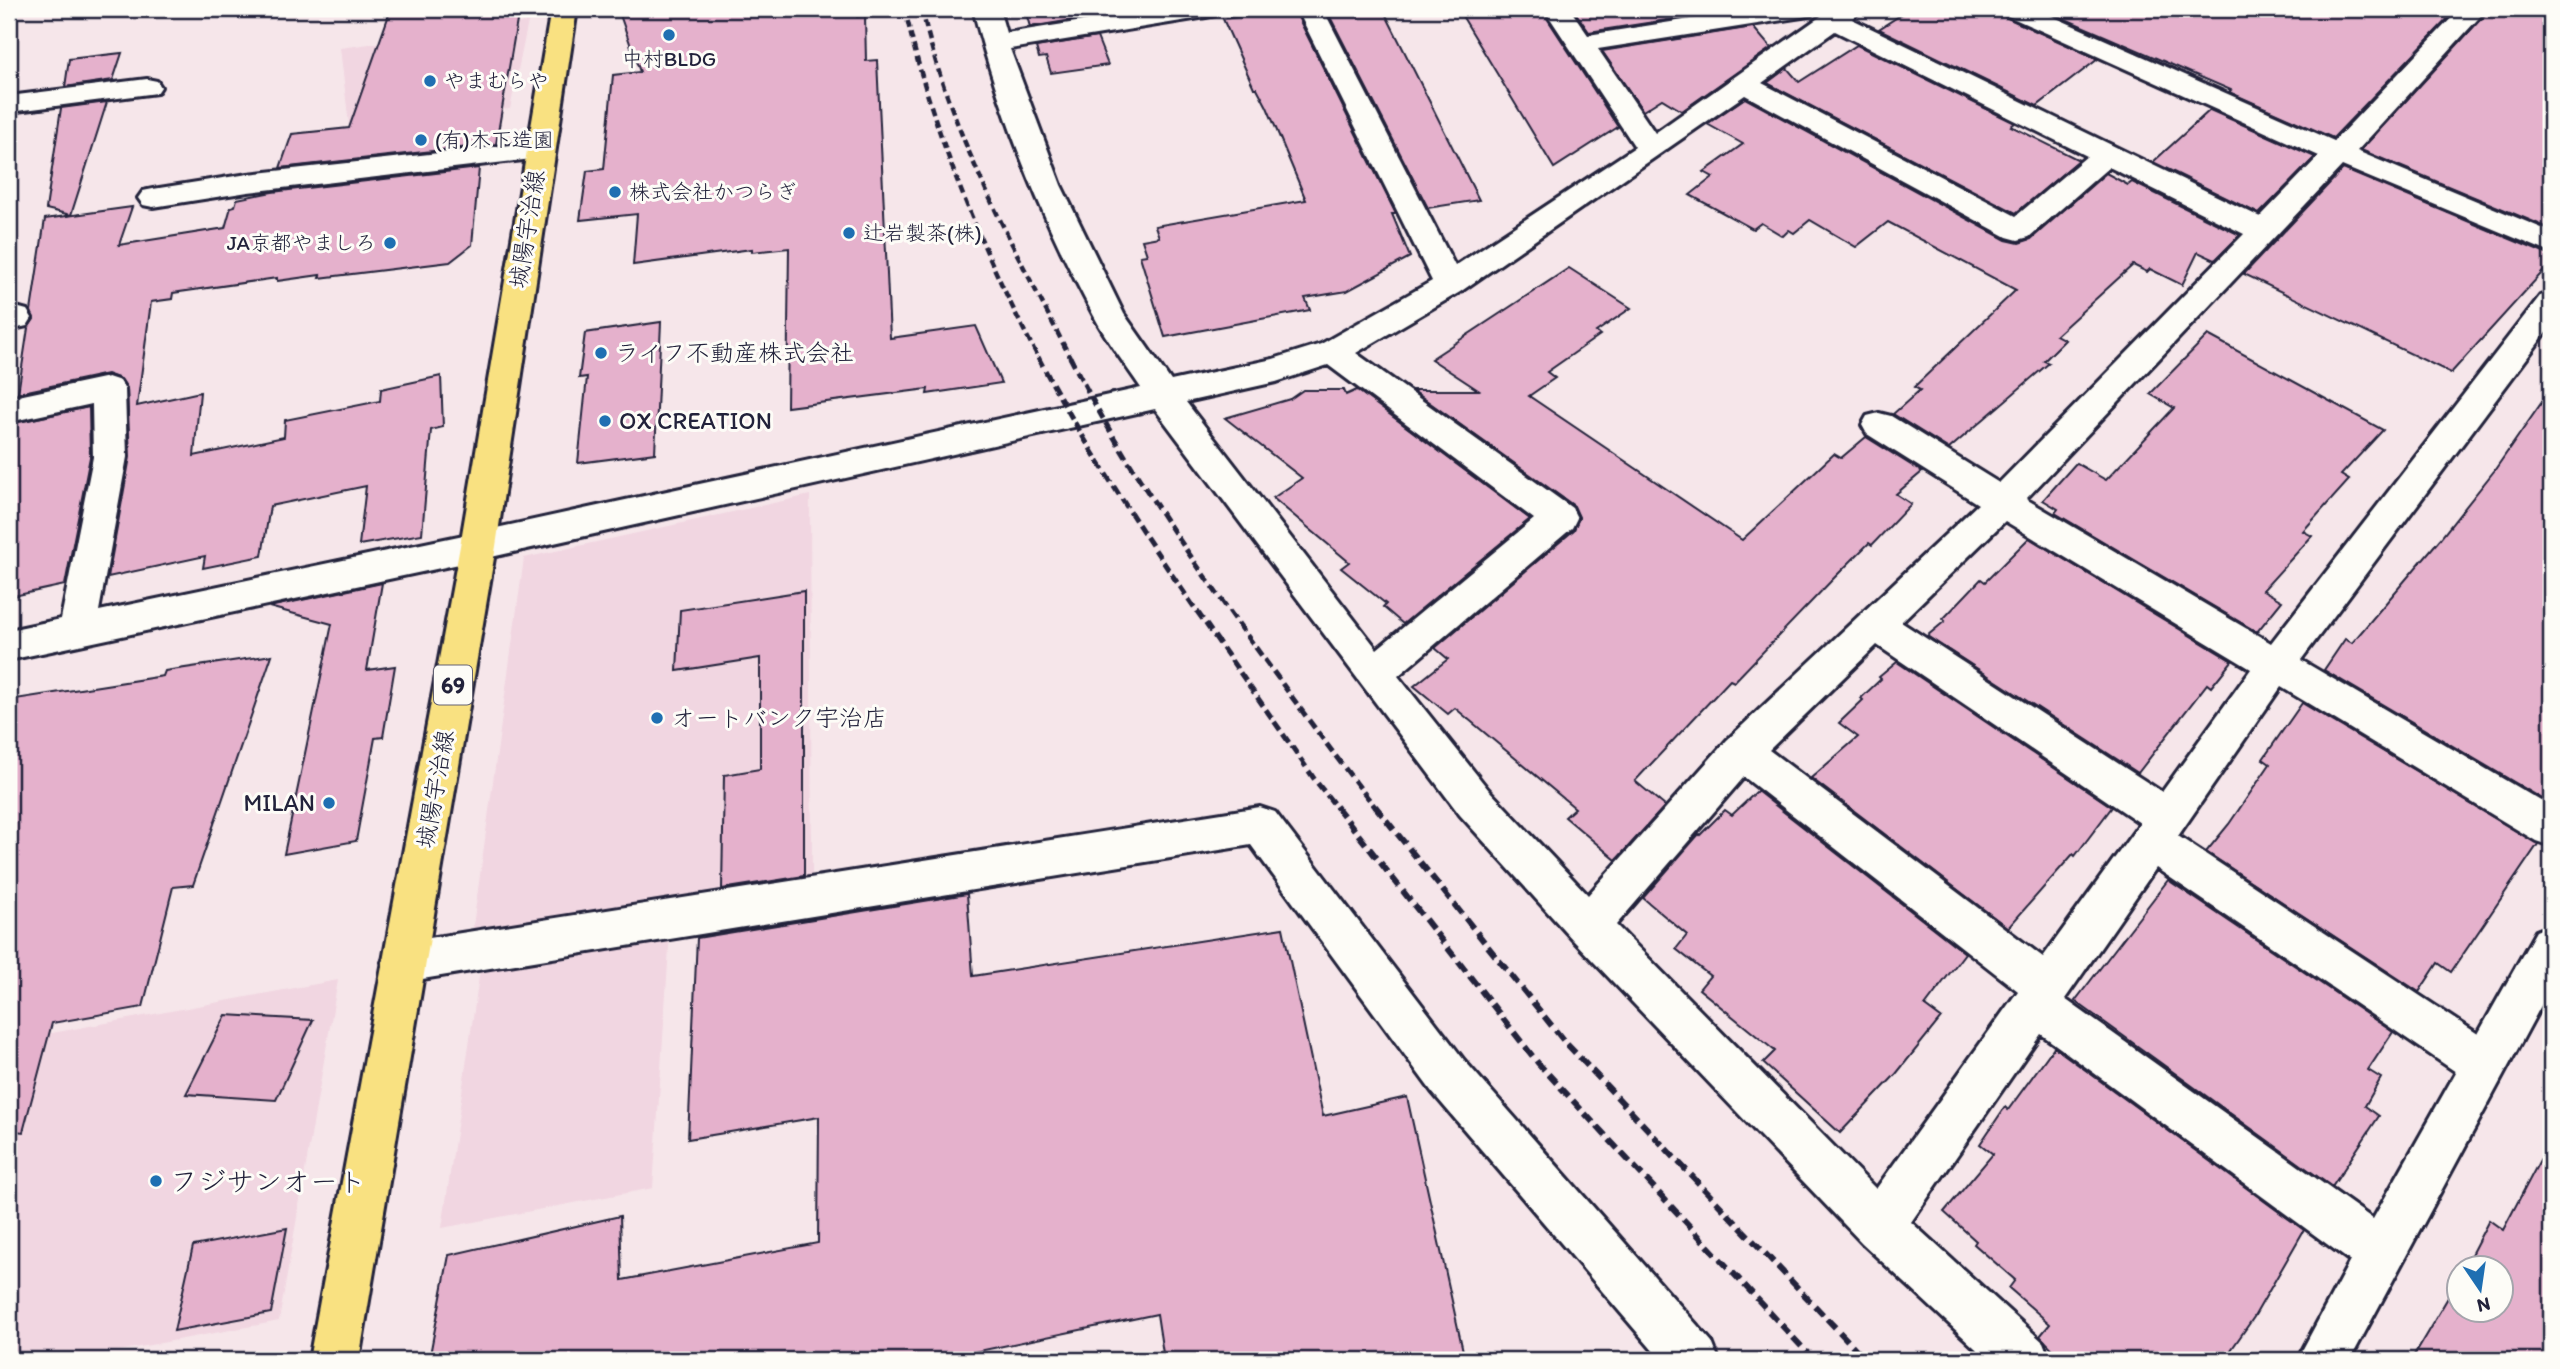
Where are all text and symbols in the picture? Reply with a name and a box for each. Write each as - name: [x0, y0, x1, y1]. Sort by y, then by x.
- marker: 中村BLDG: [661, 27, 677, 43]
- place label: 中村BLDG: [622, 46, 716, 71]
- place label: やまむらや: [444, 68, 549, 93]
- marker: やまむらや: [422, 73, 438, 89]
- place label: (有)木下造園: [435, 127, 554, 152]
- marker: (有)木下造園: [413, 132, 429, 148]
- street label: 城陽宇治線: [503, 167, 550, 290]
- place label: 株式会社かつらぎ: [629, 179, 797, 204]
- marker: 株式会社かつらぎ: [607, 184, 623, 200]
- place label: 辻岩製茶(株): [863, 220, 982, 245]
- marker: 辻岩製茶(株): [841, 225, 857, 241]
- place label: JA京都やましろ: [227, 230, 376, 255]
- marker: JA京都やましろ: [382, 235, 398, 251]
- place label: ライフ不動産株式会社: [615, 338, 854, 367]
- marker: ライフ不動産株式会社: [593, 345, 609, 361]
- place label: OX CREATION: [619, 406, 772, 435]
- marker: OX CREATION: [597, 413, 613, 429]
- road number: 69: [434, 666, 472, 705]
- place label: オートバンク宇治店: [671, 703, 887, 732]
- marker: オートバンク宇治店: [649, 710, 665, 726]
- street label: 城陽宇治線: [410, 727, 459, 851]
- place label: MILAN: [244, 788, 315, 817]
- marker: MILAN: [321, 795, 337, 811]
- place label: フジサンオート: [170, 1164, 366, 1198]
- marker: フジサンオート: [148, 1173, 164, 1189]
- north arrow: [2444, 1254, 2514, 1324]
- text: N: [2475, 1292, 2493, 1318]

